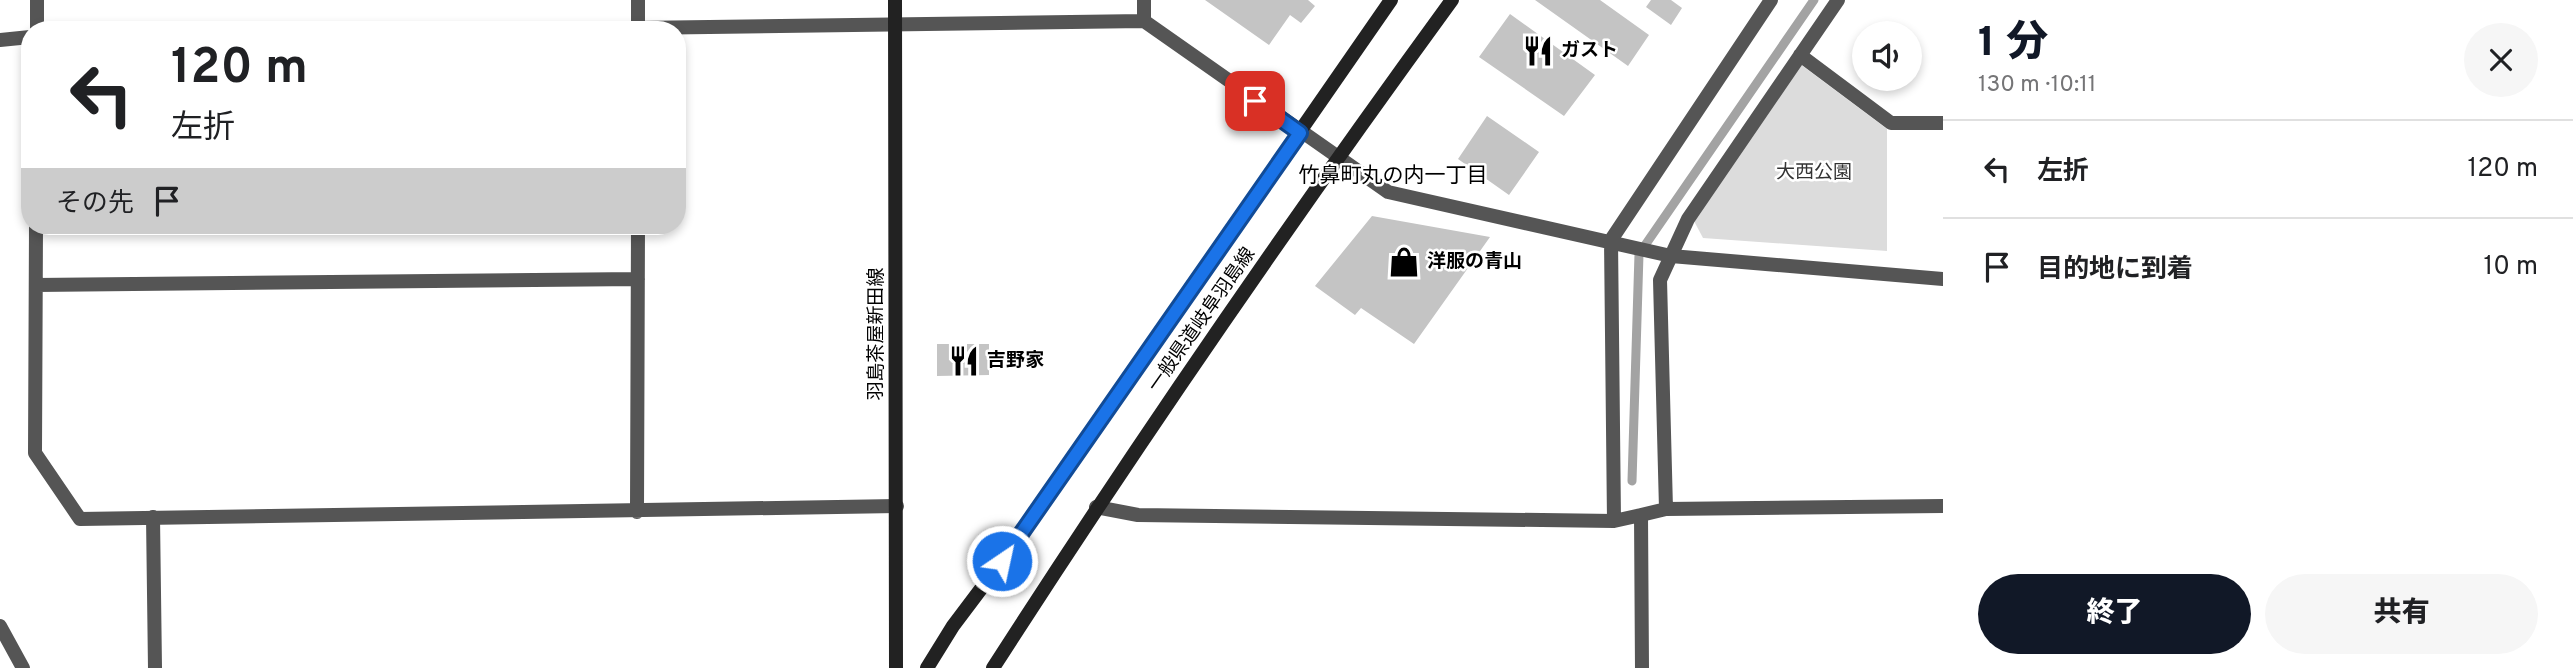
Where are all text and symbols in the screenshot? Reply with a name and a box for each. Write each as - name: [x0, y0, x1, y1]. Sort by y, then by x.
- text: 1 分: [1978, 18, 2048, 71]
- map controls: [1852, 21, 1922, 91]
- button: sound: [1852, 21, 1922, 91]
- button: close: [2464, 23, 2538, 97]
- restaurant icon: ガスト: [1521, 34, 1555, 68]
- text: 120 m: [171, 39, 308, 101]
- place label: ガスト: [1561, 39, 1618, 63]
- icon: left: [56, 49, 147, 140]
- pin: [1225, 71, 1285, 131]
- text: 130 m · 10:11: [1978, 71, 2096, 100]
- icon: arrive: [1236, 82, 1274, 120]
- text: 左折: [171, 109, 235, 149]
- icon: left: [1978, 150, 2016, 188]
- text: 120 m: [2468, 153, 2538, 186]
- text: 左折: [2037, 156, 2089, 189]
- park label: 大西公園: [1776, 161, 1852, 185]
- district label: 竹鼻町丸の内一丁目: [1299, 163, 1488, 190]
- icon: arrive: [148, 182, 186, 220]
- text: その先: [56, 188, 134, 221]
- street label: 一般県道岐阜羽島線: [1143, 243, 1261, 397]
- shop icon: 洋服の青山: [1387, 245, 1421, 279]
- icon: arrive: [1978, 248, 2016, 286]
- place label: 洋服の青山: [1427, 250, 1522, 274]
- text: 10 m: [2483, 251, 2538, 284]
- text: 目的地に到着: [2037, 254, 2193, 287]
- street label: 羽島茶屋新田線: [865, 267, 889, 401]
- restaurant icon: 吉野家: [947, 344, 981, 378]
- place label: 吉野家: [987, 349, 1044, 373]
- position arrow: [965, 524, 1039, 598]
- button: 終了: [1978, 574, 2251, 654]
- button: 共有: [2265, 574, 2538, 654]

